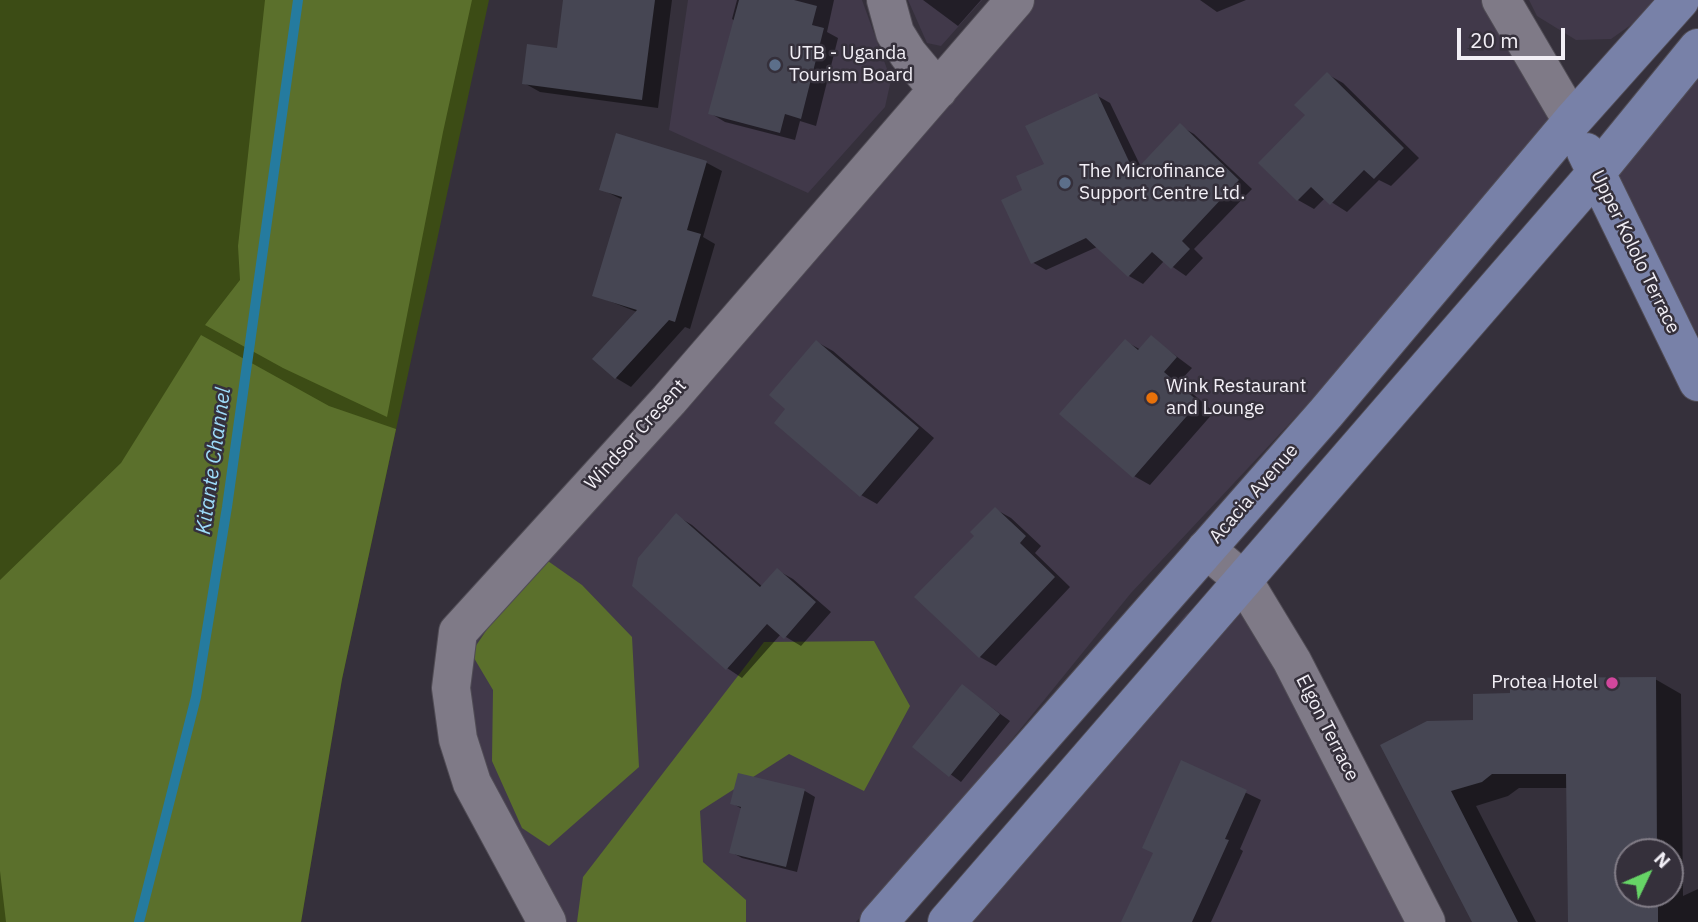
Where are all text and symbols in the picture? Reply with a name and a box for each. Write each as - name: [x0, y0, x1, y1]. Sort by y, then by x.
- scale bar: [1460, 14, 1568, 58]
- text: 20 m: [1470, 26, 1519, 54]
- place label: UTB - Uganda Tourism Board: [789, 43, 913, 87]
- marker: UTB - Uganda Tourism Board: [767, 57, 783, 73]
- place label: The Microfinance Support Centre Ltd.: [1079, 161, 1245, 205]
- street label: Upper Kololo Terrace: [1586, 167, 1684, 337]
- marker: The Microfinance Support Centre Ltd.: [1057, 175, 1073, 191]
- street label: Windsor Cresent: [580, 375, 692, 495]
- place label: Wink Restaurant and Lounge: [1166, 376, 1307, 420]
- water label: Kitante Channel: [191, 386, 237, 536]
- marker: Wink Restaurant and Lounge: [1144, 390, 1160, 406]
- street label: Acacia Avenue: [1205, 440, 1303, 548]
- street label: Elgon Terrace: [1291, 671, 1363, 785]
- place label: Protea Hotel: [1491, 672, 1598, 694]
- marker: Protea Hotel: [1604, 675, 1620, 691]
- north arrow: [1614, 838, 1684, 908]
- text: N: [1649, 847, 1676, 873]

